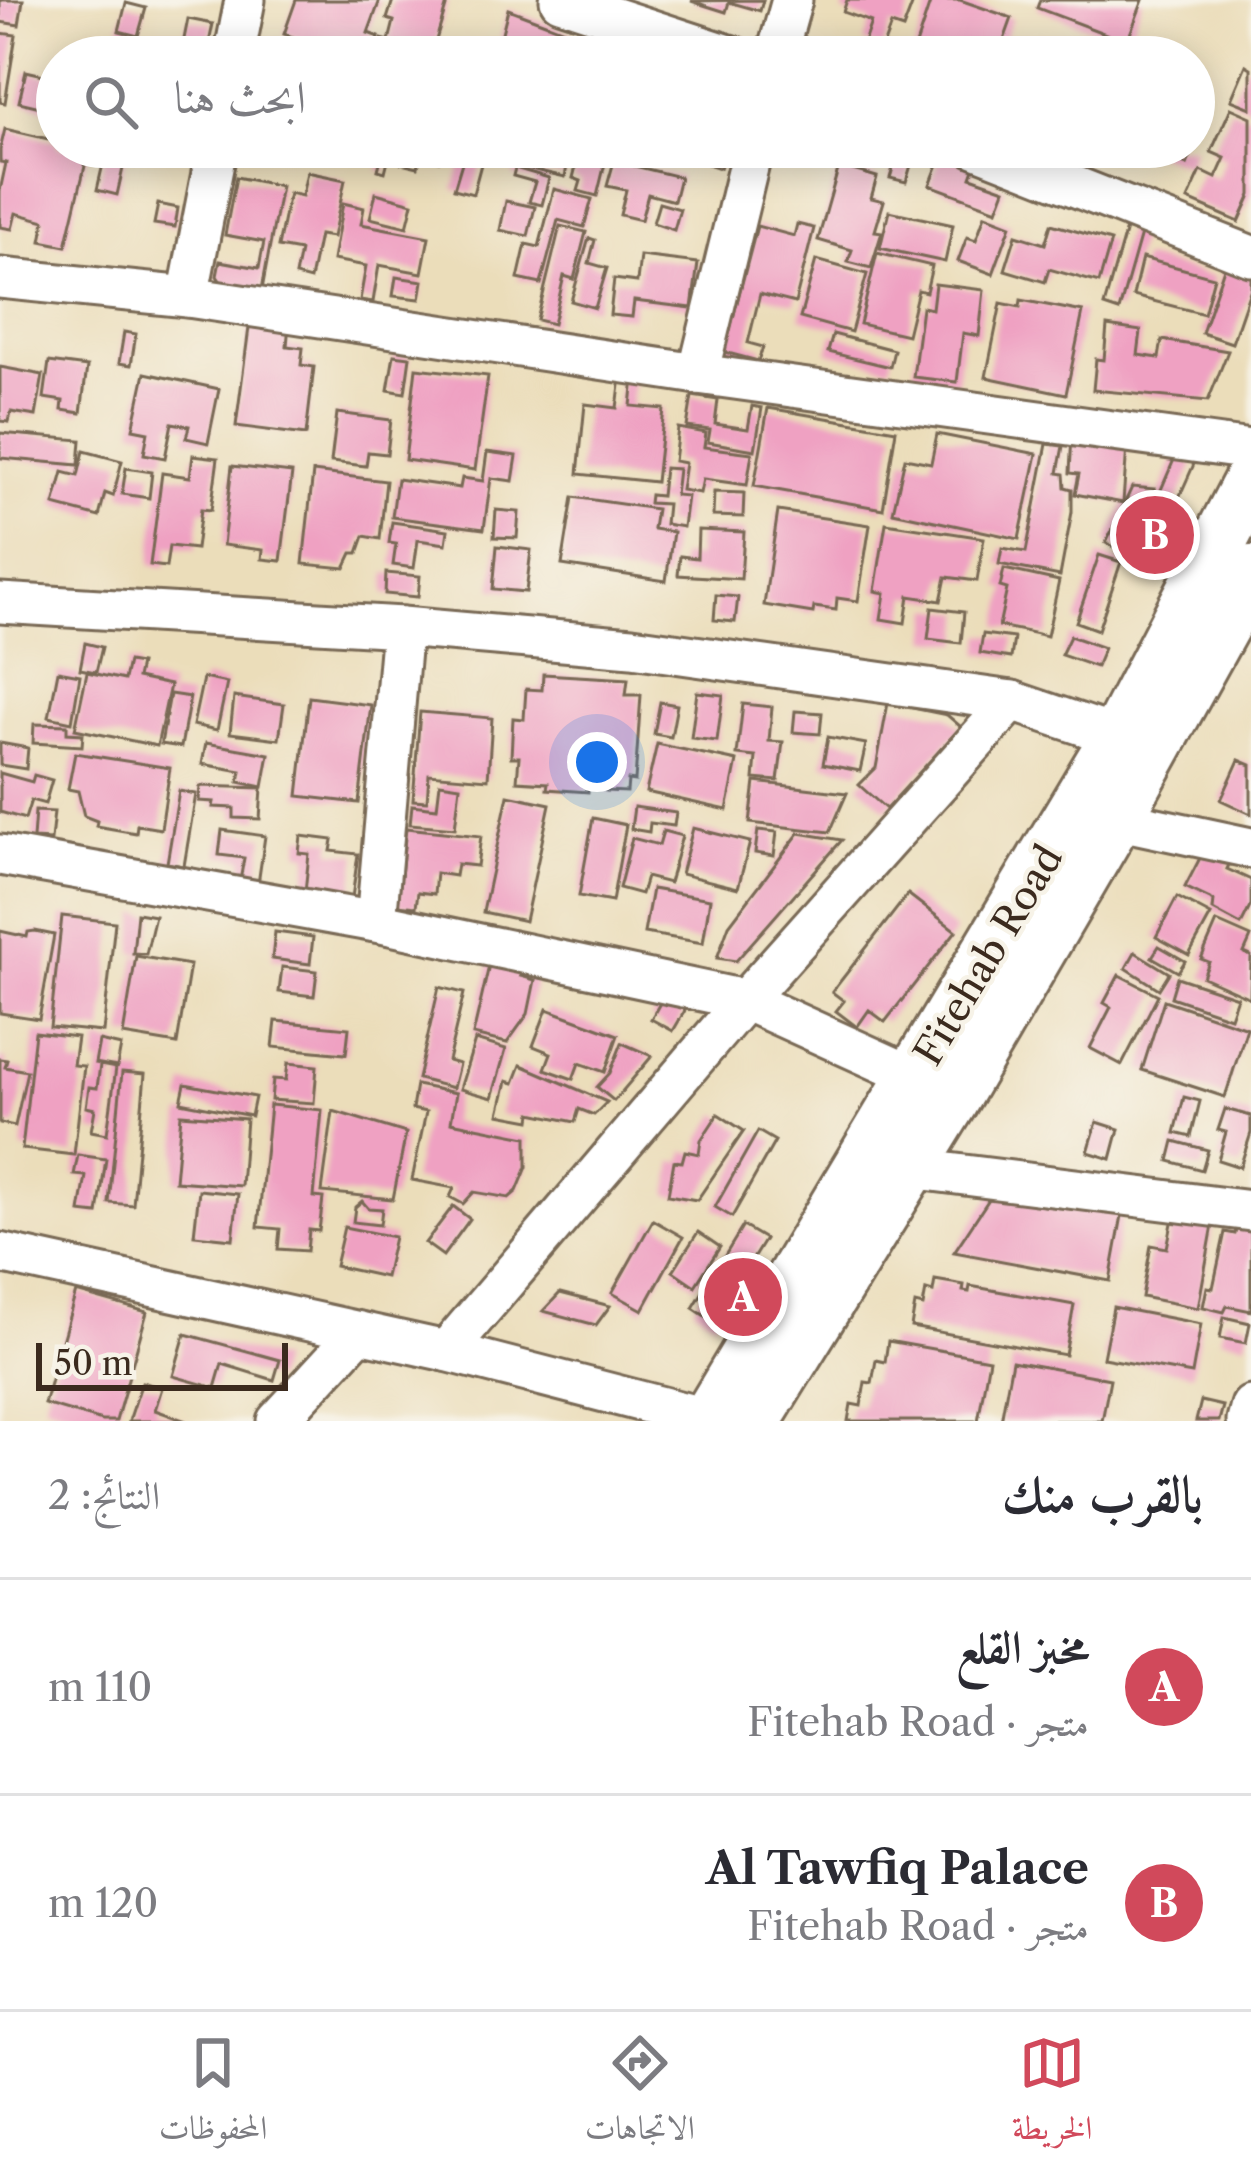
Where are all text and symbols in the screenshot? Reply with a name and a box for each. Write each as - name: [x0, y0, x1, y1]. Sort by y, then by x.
- search box: [36, 36, 1215, 168]
- icon: search: [78, 69, 144, 135]
- text: ابحث هنا: [174, 69, 306, 125]
- pin: B: [1116, 490, 1194, 580]
- your location: [567, 732, 627, 792]
- street label: Fitehab Road: [904, 836, 1072, 1074]
- pin: A: [704, 1252, 782, 1342]
- scale bar: [36, 1337, 288, 1390]
- text: 50 m: [54, 1343, 132, 1384]
- text: بالقرب منك: [1002, 1463, 1203, 1525]
- text: النتائج: 2: [48, 1471, 160, 1519]
- text: مخبز القلع: [956, 1619, 1089, 1675]
- text: 110 m: [48, 1663, 152, 1711]
- text: A: [1149, 1663, 1179, 1711]
- text: متجر · Fitehab Road: [747, 1698, 1089, 1746]
- text: Al Tawfiq Palace: [706, 1840, 1089, 1896]
- text: 120 m: [48, 1879, 158, 1927]
- text: B: [1150, 1879, 1179, 1927]
- text: متجر · Fitehab Road: [747, 1902, 1089, 1950]
- tab: المحفوظات: [159, 2030, 267, 2160]
- tab: الاتجاهات: [585, 2030, 695, 2160]
- tab: الخريطة: [1012, 2030, 1092, 2160]

